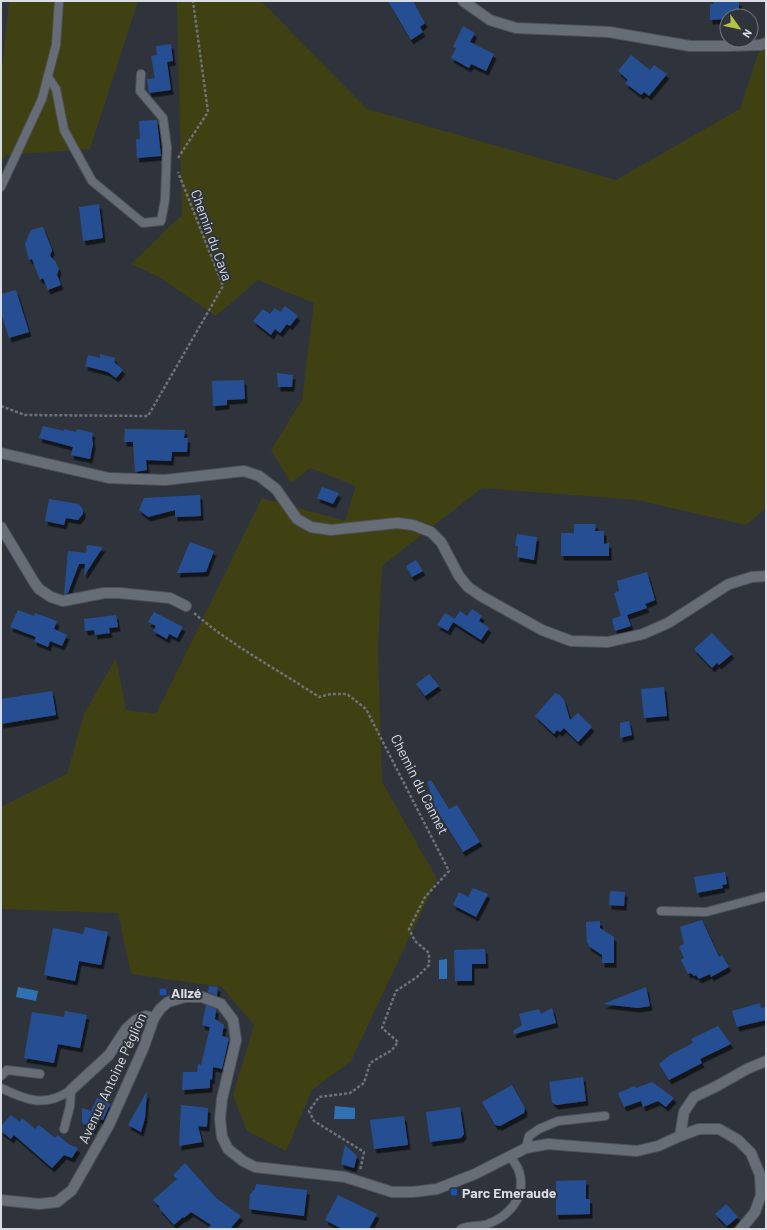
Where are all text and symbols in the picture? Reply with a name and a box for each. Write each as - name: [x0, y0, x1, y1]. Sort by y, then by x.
- north arrow: [719, 8, 759, 48]
- text: N: [740, 27, 755, 40]
- street label: Chemin du Cava: [188, 187, 236, 283]
- street label: Chemin du Cannet: [387, 731, 453, 837]
- place label: Alizé: [171, 984, 202, 1001]
- marker: Alizé: [158, 987, 168, 997]
- street label: Avenue Antoine Péglion: [74, 1010, 150, 1146]
- place label: Parc Emeraude: [462, 1184, 557, 1201]
- marker: Parc Emeraude: [449, 1187, 459, 1197]

